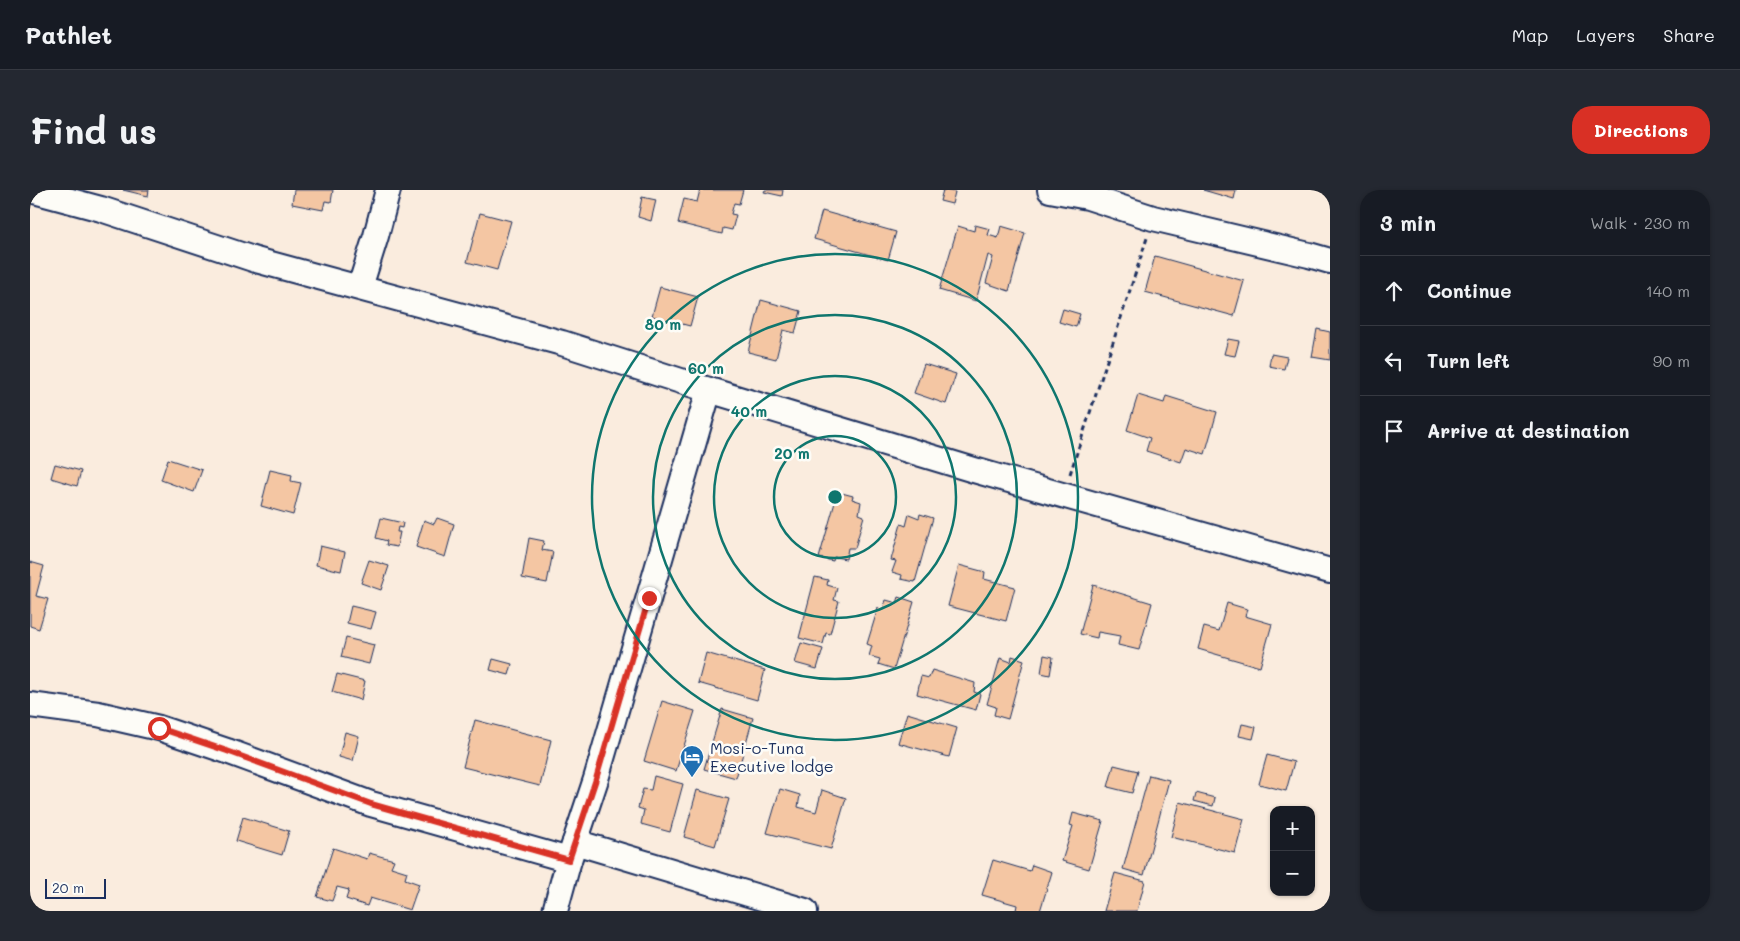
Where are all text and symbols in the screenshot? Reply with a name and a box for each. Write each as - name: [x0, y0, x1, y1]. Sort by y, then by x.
- text: Pathlet: [25, 19, 112, 50]
- text: Map: [1512, 23, 1548, 47]
- text: Layers: [1576, 23, 1635, 47]
- text: Share: [1663, 23, 1715, 47]
- button: Directions: [1572, 106, 1710, 154]
- text: Find us: [30, 107, 157, 153]
- text: 3 min: [1380, 209, 1436, 236]
- text: Walk · 230 m: [1590, 212, 1690, 233]
- icon: ahead: [1380, 277, 1408, 305]
- text: Continue: [1427, 278, 1512, 303]
- text: 140 m: [1646, 280, 1690, 301]
- text: 80 m: [645, 314, 681, 334]
- icon: left: [1380, 347, 1408, 375]
- text: Turn left: [1427, 348, 1510, 373]
- text: 90 m: [1653, 350, 1690, 371]
- text: 60 m: [688, 358, 724, 378]
- text: 40 m: [731, 401, 767, 421]
- icon: arrive: [1380, 417, 1408, 445]
- text: Arrive at destination: [1427, 418, 1630, 443]
- text: 20 m: [774, 443, 810, 463]
- centre of rings: [826, 488, 844, 506]
- route end: [638, 587, 661, 610]
- route start: [148, 717, 171, 740]
- place label: Mosi-o-Tuna Executive lodge: [710, 737, 834, 776]
- hotel icon: Mosi-o-Tuna Executive lodge: [679, 744, 705, 778]
- map controls: [1270, 806, 1315, 896]
- button: +: [1270, 806, 1315, 851]
- button: −: [1270, 851, 1315, 896]
- scale bar: [45, 876, 106, 899]
- text: 20 m: [52, 878, 84, 897]

